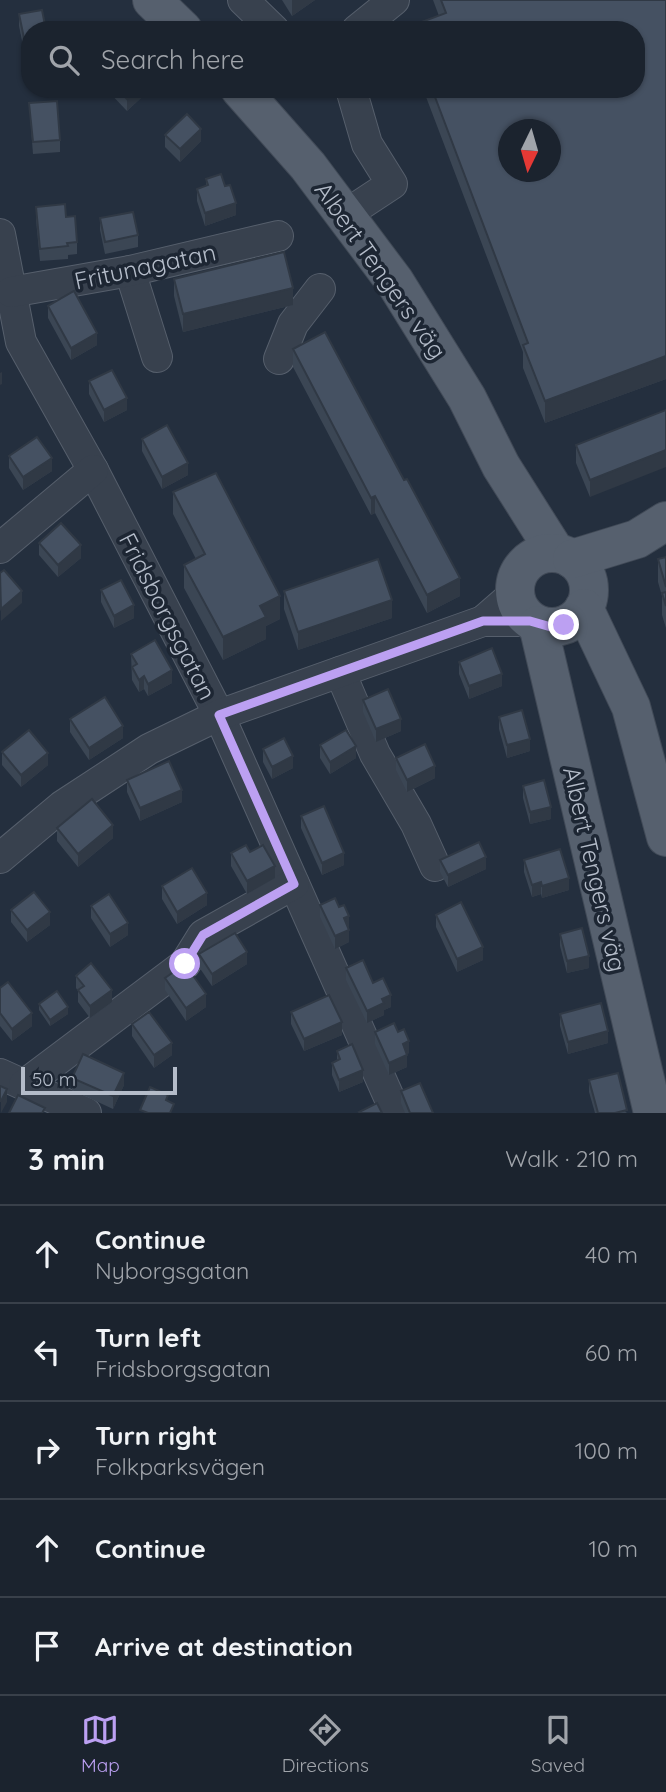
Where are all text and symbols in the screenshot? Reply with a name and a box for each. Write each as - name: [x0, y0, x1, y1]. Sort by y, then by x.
- search box: [21, 21, 645, 98]
- icon: search: [45, 41, 83, 79]
- text: Search here: [101, 43, 245, 76]
- north arrow: [498, 119, 561, 182]
- street label: Albert Tengers väg: [309, 176, 453, 364]
- street label: Fritunagatan: [72, 236, 218, 296]
- street label: Fridsborgsgatan: [113, 527, 223, 705]
- route end: [548, 609, 579, 640]
- street label: Albert Tengers väg: [557, 764, 633, 974]
- route start: [169, 948, 200, 979]
- scale bar: [21, 1064, 177, 1096]
- text: 50 m: [32, 1067, 76, 1091]
- text: 3 min: [28, 1140, 105, 1178]
- text: Walk · 210 m: [505, 1144, 638, 1173]
- text: Continue: [95, 1223, 206, 1256]
- icon: ahead: [28, 1235, 66, 1273]
- text: 40 m: [585, 1240, 638, 1269]
- text: Nyborgsgatan: [95, 1256, 249, 1285]
- text: Turn left: [95, 1321, 202, 1354]
- icon: left: [28, 1333, 66, 1371]
- text: 60 m: [585, 1338, 638, 1367]
- text: Fridsborgsgatan: [95, 1354, 271, 1383]
- text: Turn right: [95, 1419, 217, 1452]
- icon: right: [28, 1431, 66, 1469]
- text: 100 m: [575, 1436, 638, 1465]
- text: Folkparksvägen: [95, 1452, 265, 1481]
- icon: ahead: [28, 1529, 66, 1567]
- text: Continue: [95, 1532, 206, 1565]
- text: 10 m: [589, 1534, 638, 1563]
- icon: arrive: [28, 1627, 66, 1665]
- text: Arrive at destination: [95, 1630, 353, 1663]
- tab: Map: [81, 1711, 120, 1777]
- tab: Directions: [282, 1711, 369, 1777]
- tab: Saved: [531, 1711, 585, 1777]

